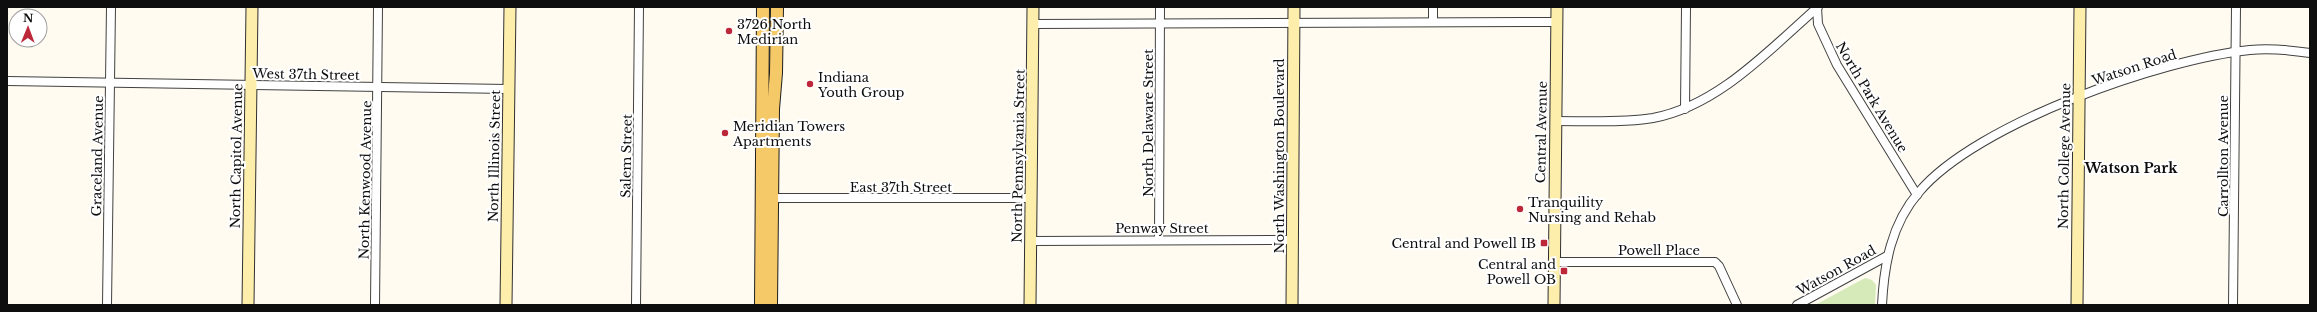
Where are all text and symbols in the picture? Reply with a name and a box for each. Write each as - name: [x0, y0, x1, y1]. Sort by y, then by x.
- north arrow: [8, 8, 48, 48]
- text: N: [23, 11, 34, 25]
- place label: 3726 North Medirian: [737, 16, 812, 48]
- marker: 3726 North Medirian: [724, 26, 734, 36]
- street label: North Park Avenue: [1832, 39, 1911, 156]
- street label: Watson Road: [2089, 46, 2179, 89]
- street label: North Delaware Street: [1140, 49, 1157, 197]
- street label: North Washington Boulevard: [1271, 58, 1288, 254]
- street label: West 37th Street: [251, 65, 360, 84]
- place label: Indiana Youth Group: [817, 69, 905, 101]
- street label: North Pennsylvania Street: [1008, 69, 1029, 243]
- marker: Indiana Youth Group: [805, 79, 815, 89]
- street label: Central Avenue: [1532, 81, 1551, 183]
- street label: North Capitol Avenue: [227, 83, 246, 229]
- street label: North College Avenue: [2055, 83, 2074, 229]
- street label: North Illinois Street: [485, 90, 504, 222]
- street label: Graceland Avenue: [88, 95, 107, 217]
- street label: Carrollton Avenue: [2215, 95, 2232, 217]
- street label: North Kenwood Avenue: [356, 100, 375, 260]
- street label: Salem Street: [617, 114, 636, 198]
- place label: Meridian Towers Apartments: [732, 118, 845, 150]
- marker: Meridian Towers Apartments: [720, 128, 730, 138]
- district label: Watson Park: [2083, 159, 2178, 177]
- street label: East 37th Street: [850, 179, 952, 196]
- place label: Tranquility Nursing and Rehab: [1528, 194, 1656, 226]
- marker: Tranquility Nursing and Rehab: [1515, 204, 1525, 214]
- street label: Penway Street: [1115, 220, 1209, 237]
- place label: Central and Powell IB: [1392, 235, 1536, 252]
- marker: Central and Powell IB: [1539, 238, 1549, 248]
- street label: Powell Place: [1618, 242, 1700, 259]
- street label: Watson Road: [1793, 242, 1879, 300]
- place label: Central and Powell OB: [1478, 256, 1556, 288]
- marker: Central and Powell OB: [1559, 266, 1569, 276]

